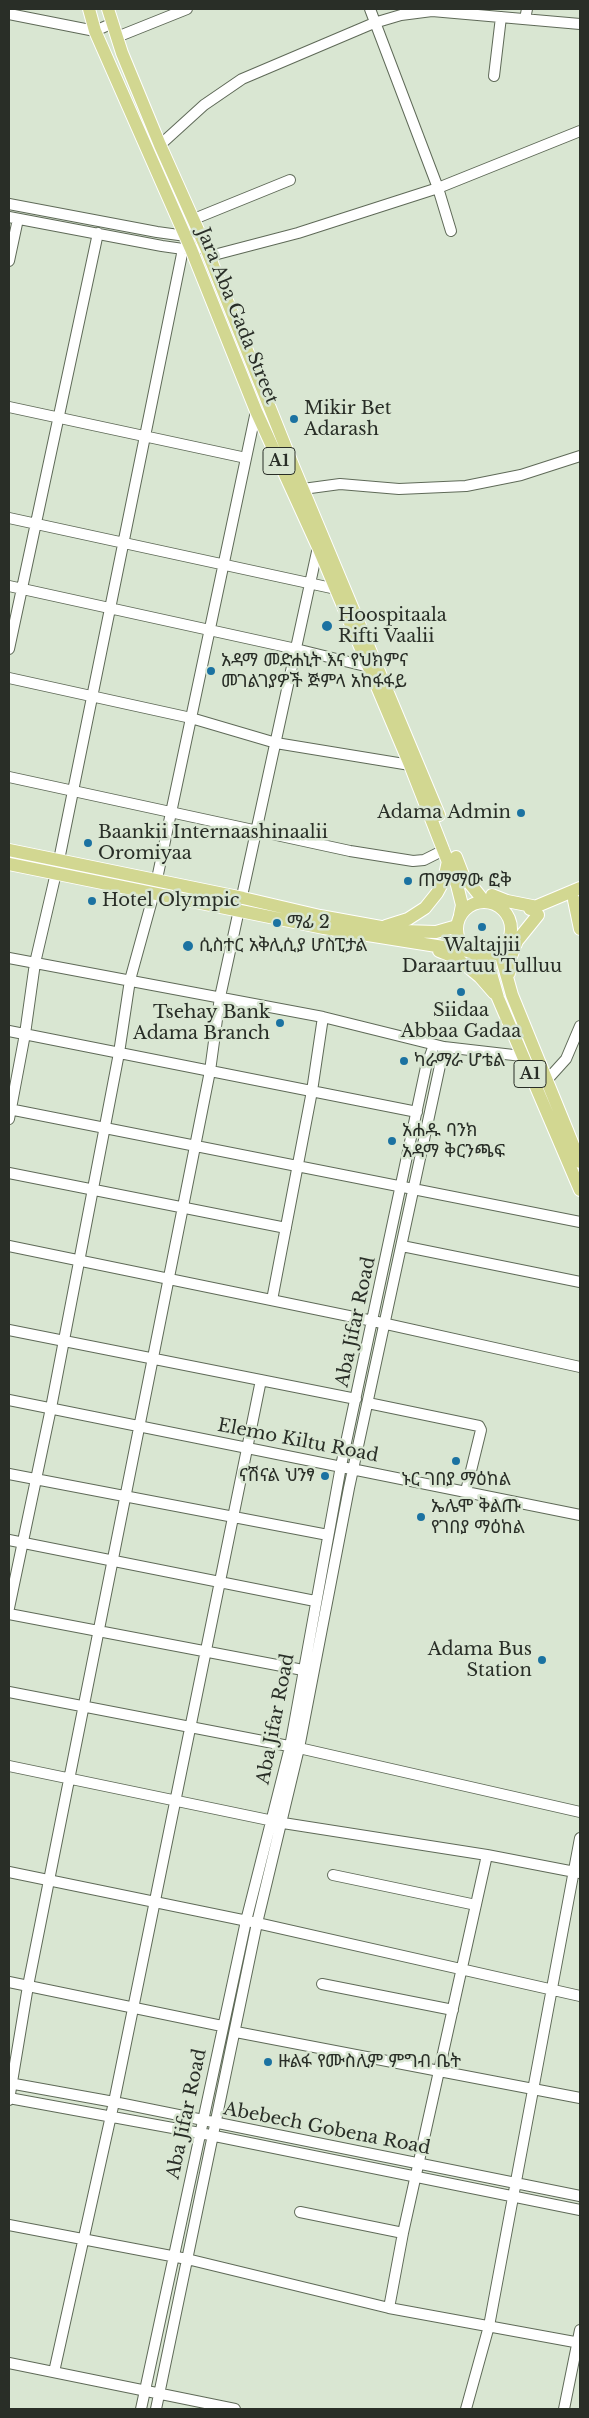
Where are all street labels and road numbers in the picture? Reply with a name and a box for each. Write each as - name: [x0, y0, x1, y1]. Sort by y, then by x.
- street label: Jara Aba Gada Street: [192, 225, 282, 407]
- road number: A1: [263, 448, 295, 474]
- road number: A1: [514, 1060, 546, 1088]
- street label: Aba Jifar Road: [332, 1255, 380, 1389]
- street label: Elemo Kiltu Road: [216, 1415, 380, 1467]
- street label: Aba Jifar Road: [253, 1652, 299, 1786]
- street label: Aba Jifar Road: [163, 2047, 211, 2181]
- street label: Abebech Gobena Road: [222, 2098, 432, 2160]

